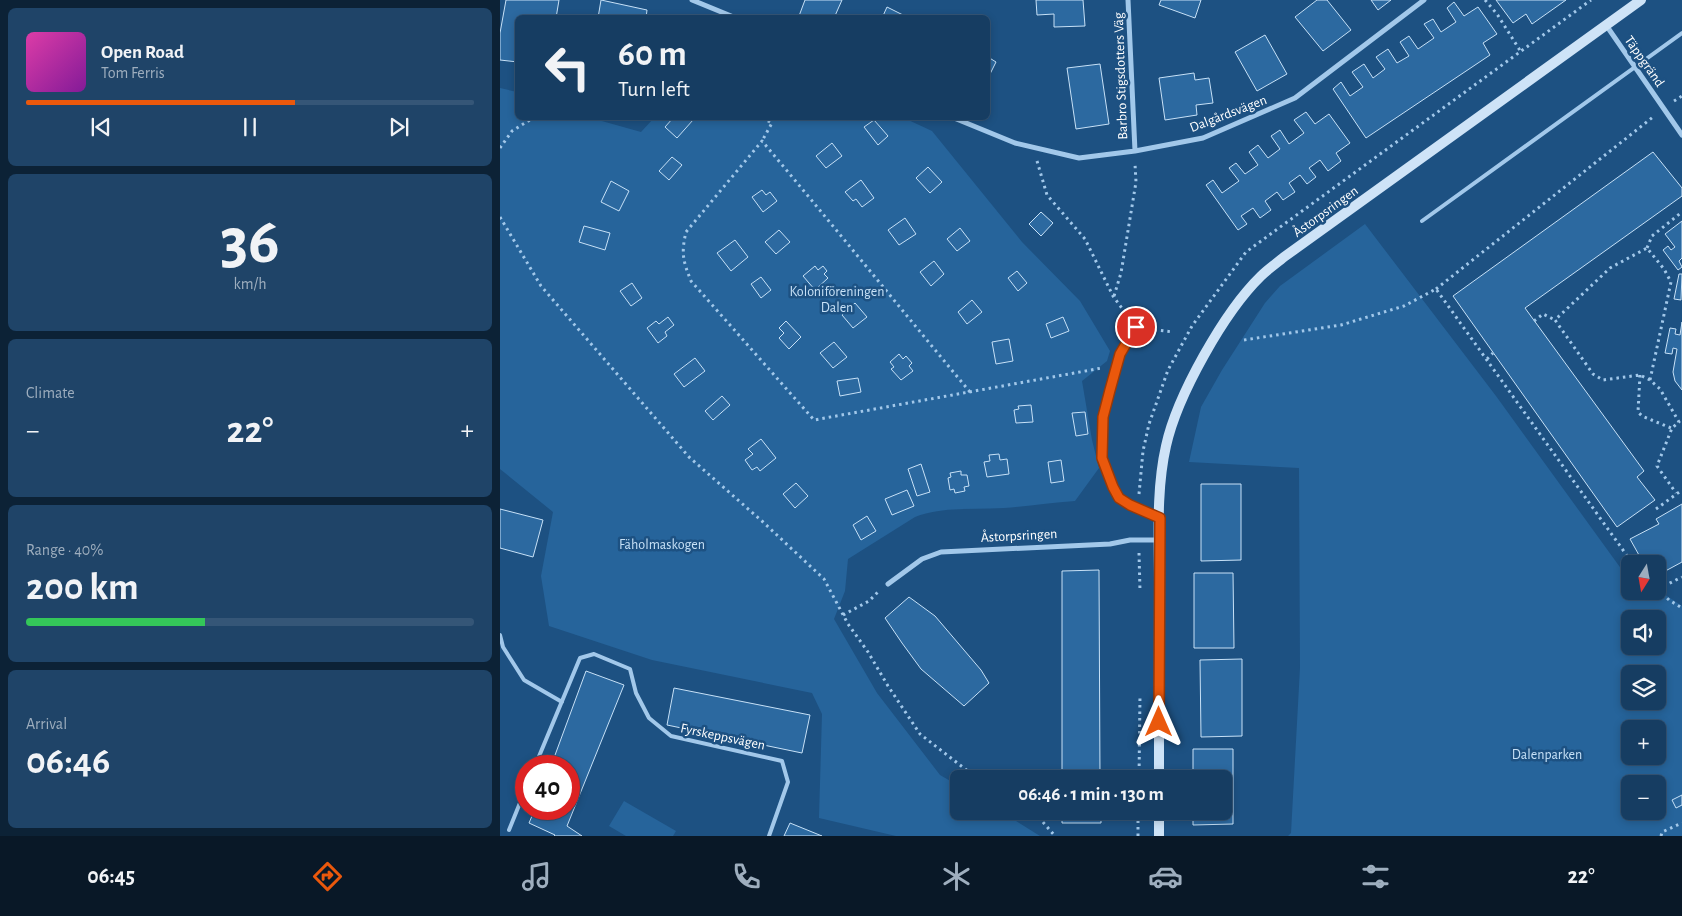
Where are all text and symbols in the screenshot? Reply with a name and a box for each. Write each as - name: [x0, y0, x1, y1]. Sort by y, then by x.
- street label: Barbro Stigsdotters Väg: [1112, 12, 1130, 140]
- street label: Täppgränd: [1622, 34, 1667, 90]
- icon: left: [535, 35, 600, 100]
- text: 60 m: [618, 37, 687, 72]
- text: Open Road: [101, 43, 184, 62]
- text: Tom Ferris: [101, 65, 165, 81]
- text: Turn left: [618, 78, 690, 100]
- street label: Dalgårdsvägen: [1188, 93, 1269, 135]
- icon: previous: [87, 113, 115, 141]
- icon: pause: [236, 113, 264, 141]
- icon: next: [385, 113, 413, 141]
- street label: Åstorpsringen: [1289, 182, 1361, 240]
- text: 36: [220, 210, 280, 275]
- text: km/h: [233, 276, 267, 292]
- park label: Koloniföreningen Dalen: [789, 285, 885, 315]
- pin: [1115, 306, 1157, 348]
- icon: arrive: [1122, 313, 1150, 341]
- text: Climate: [26, 385, 75, 401]
- text: 22°: [227, 412, 273, 450]
- text: −: [26, 417, 39, 445]
- text: +: [461, 417, 474, 445]
- street label: Åstorpsringen: [980, 525, 1058, 545]
- park label: Fäholmaskogen: [619, 538, 705, 552]
- text: Range · 40%: [26, 542, 104, 558]
- north arrow: [1621, 555, 1666, 600]
- map controls: [1621, 555, 1666, 820]
- text: 200 km: [26, 569, 139, 607]
- button: sound: [1621, 610, 1666, 655]
- button: layers: [1621, 665, 1666, 710]
- position arrow: [1132, 695, 1184, 747]
- text: Arrival: [26, 716, 67, 732]
- button: +: [1621, 720, 1666, 765]
- street label: Fyrskeppsvägen: [679, 721, 766, 753]
- text: 06:46: [26, 743, 110, 781]
- park label: Dalenparken: [1512, 748, 1582, 762]
- speed limit sign: 40: [515, 755, 580, 820]
- button: −: [1621, 775, 1666, 820]
- text: 06:46 · 1 min · 130 m: [1018, 785, 1164, 804]
- icon: directions: [310, 859, 345, 894]
- icon: music: [519, 859, 554, 894]
- icon: phone: [729, 859, 764, 894]
- icon: climate: [939, 859, 974, 894]
- icon: car: [1148, 859, 1183, 894]
- icon: filters: [1358, 859, 1393, 894]
- text: 06:45: [87, 865, 135, 887]
- text: 22°: [1568, 865, 1595, 887]

